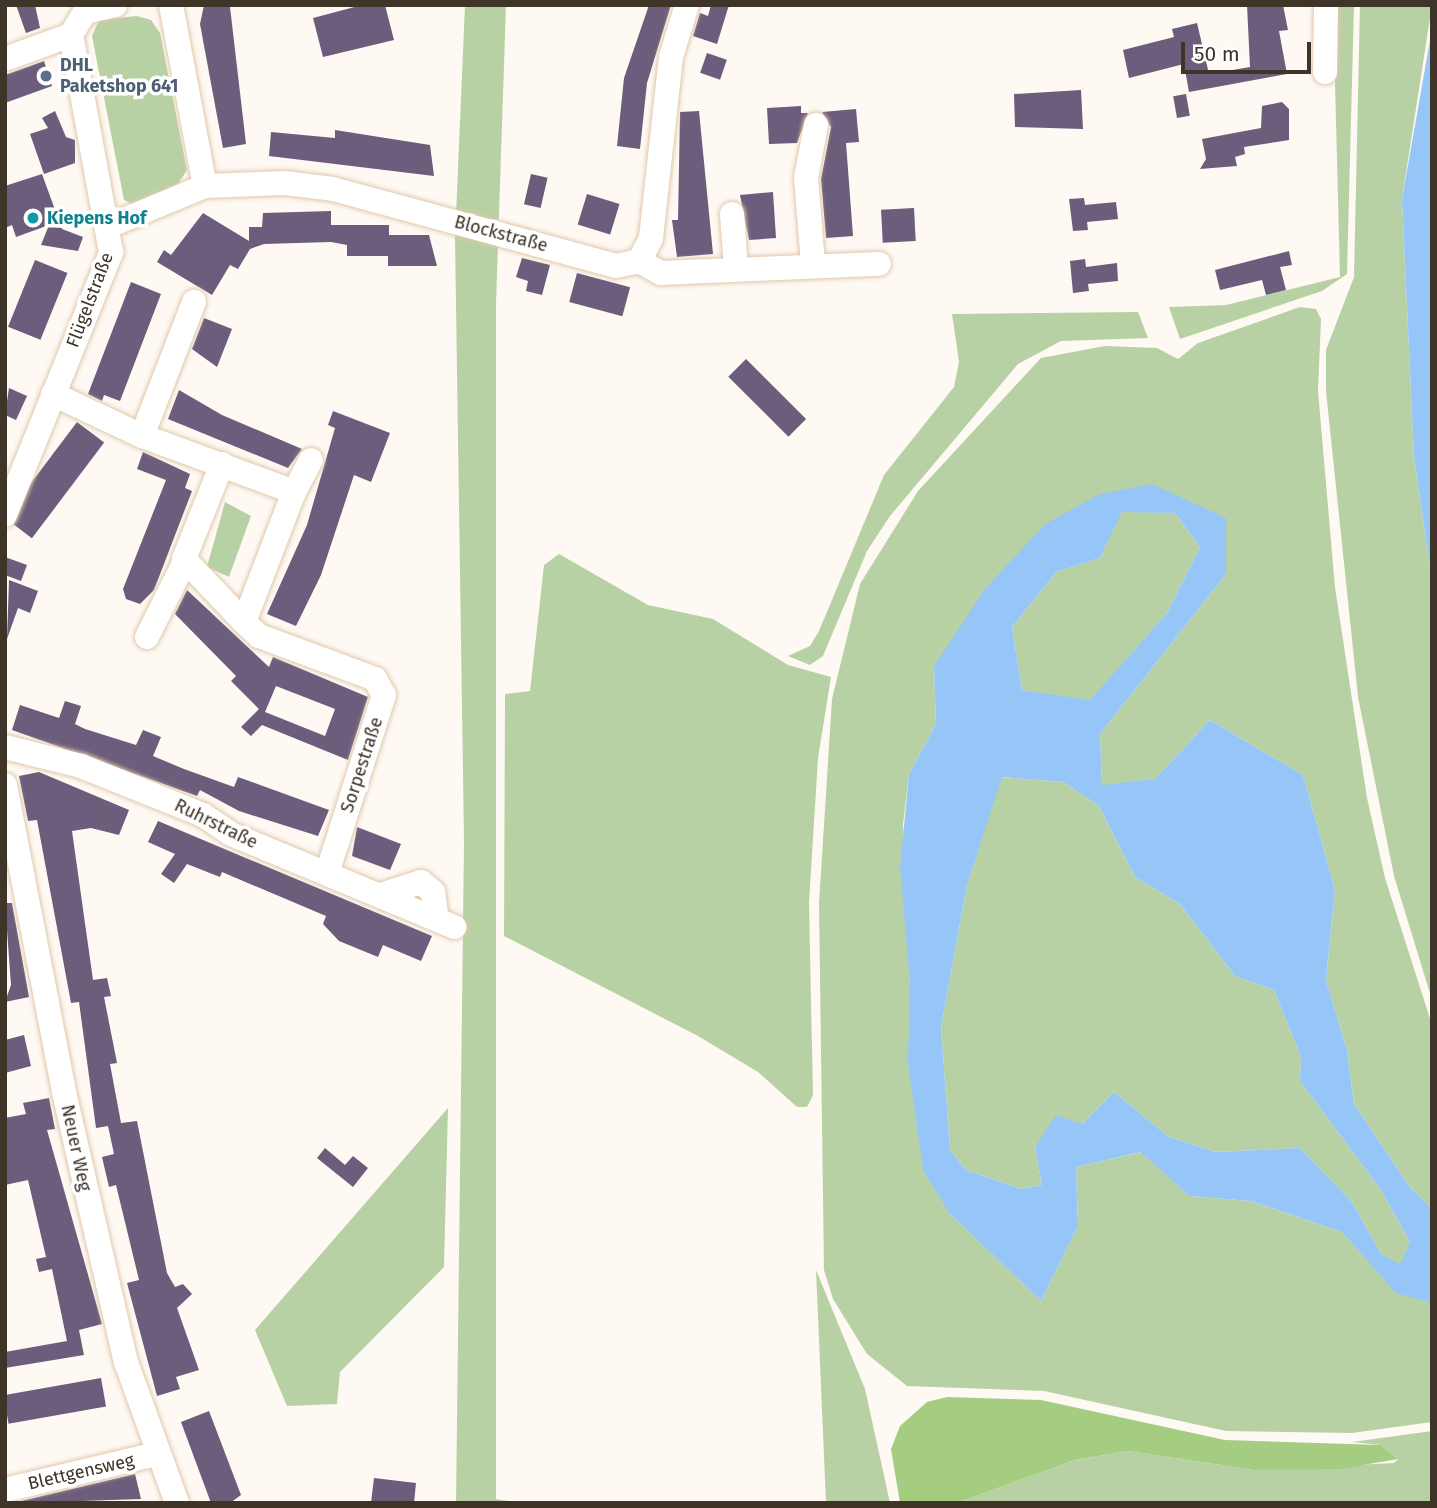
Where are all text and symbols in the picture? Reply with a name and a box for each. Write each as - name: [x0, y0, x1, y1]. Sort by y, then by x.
- scale bar: [1185, 28, 1314, 72]
- text: 50 m: [1194, 41, 1240, 67]
- place label: DHL Paketshop 641: [60, 55, 178, 98]
- marker: DHL Paketshop 641: [38, 68, 54, 84]
- place label: Kiepens Hof: [47, 207, 146, 229]
- marker: Kiepens Hof: [25, 210, 41, 226]
- street label: Blockstraße: [452, 211, 550, 257]
- street label: Flügelstraße: [62, 249, 118, 351]
- street label: Sorpestraße: [336, 714, 388, 816]
- street label: Ruhrstraße: [171, 795, 261, 853]
- street label: Neuer Weg: [56, 1103, 96, 1193]
- street label: Blettgensweg: [26, 1449, 136, 1495]

